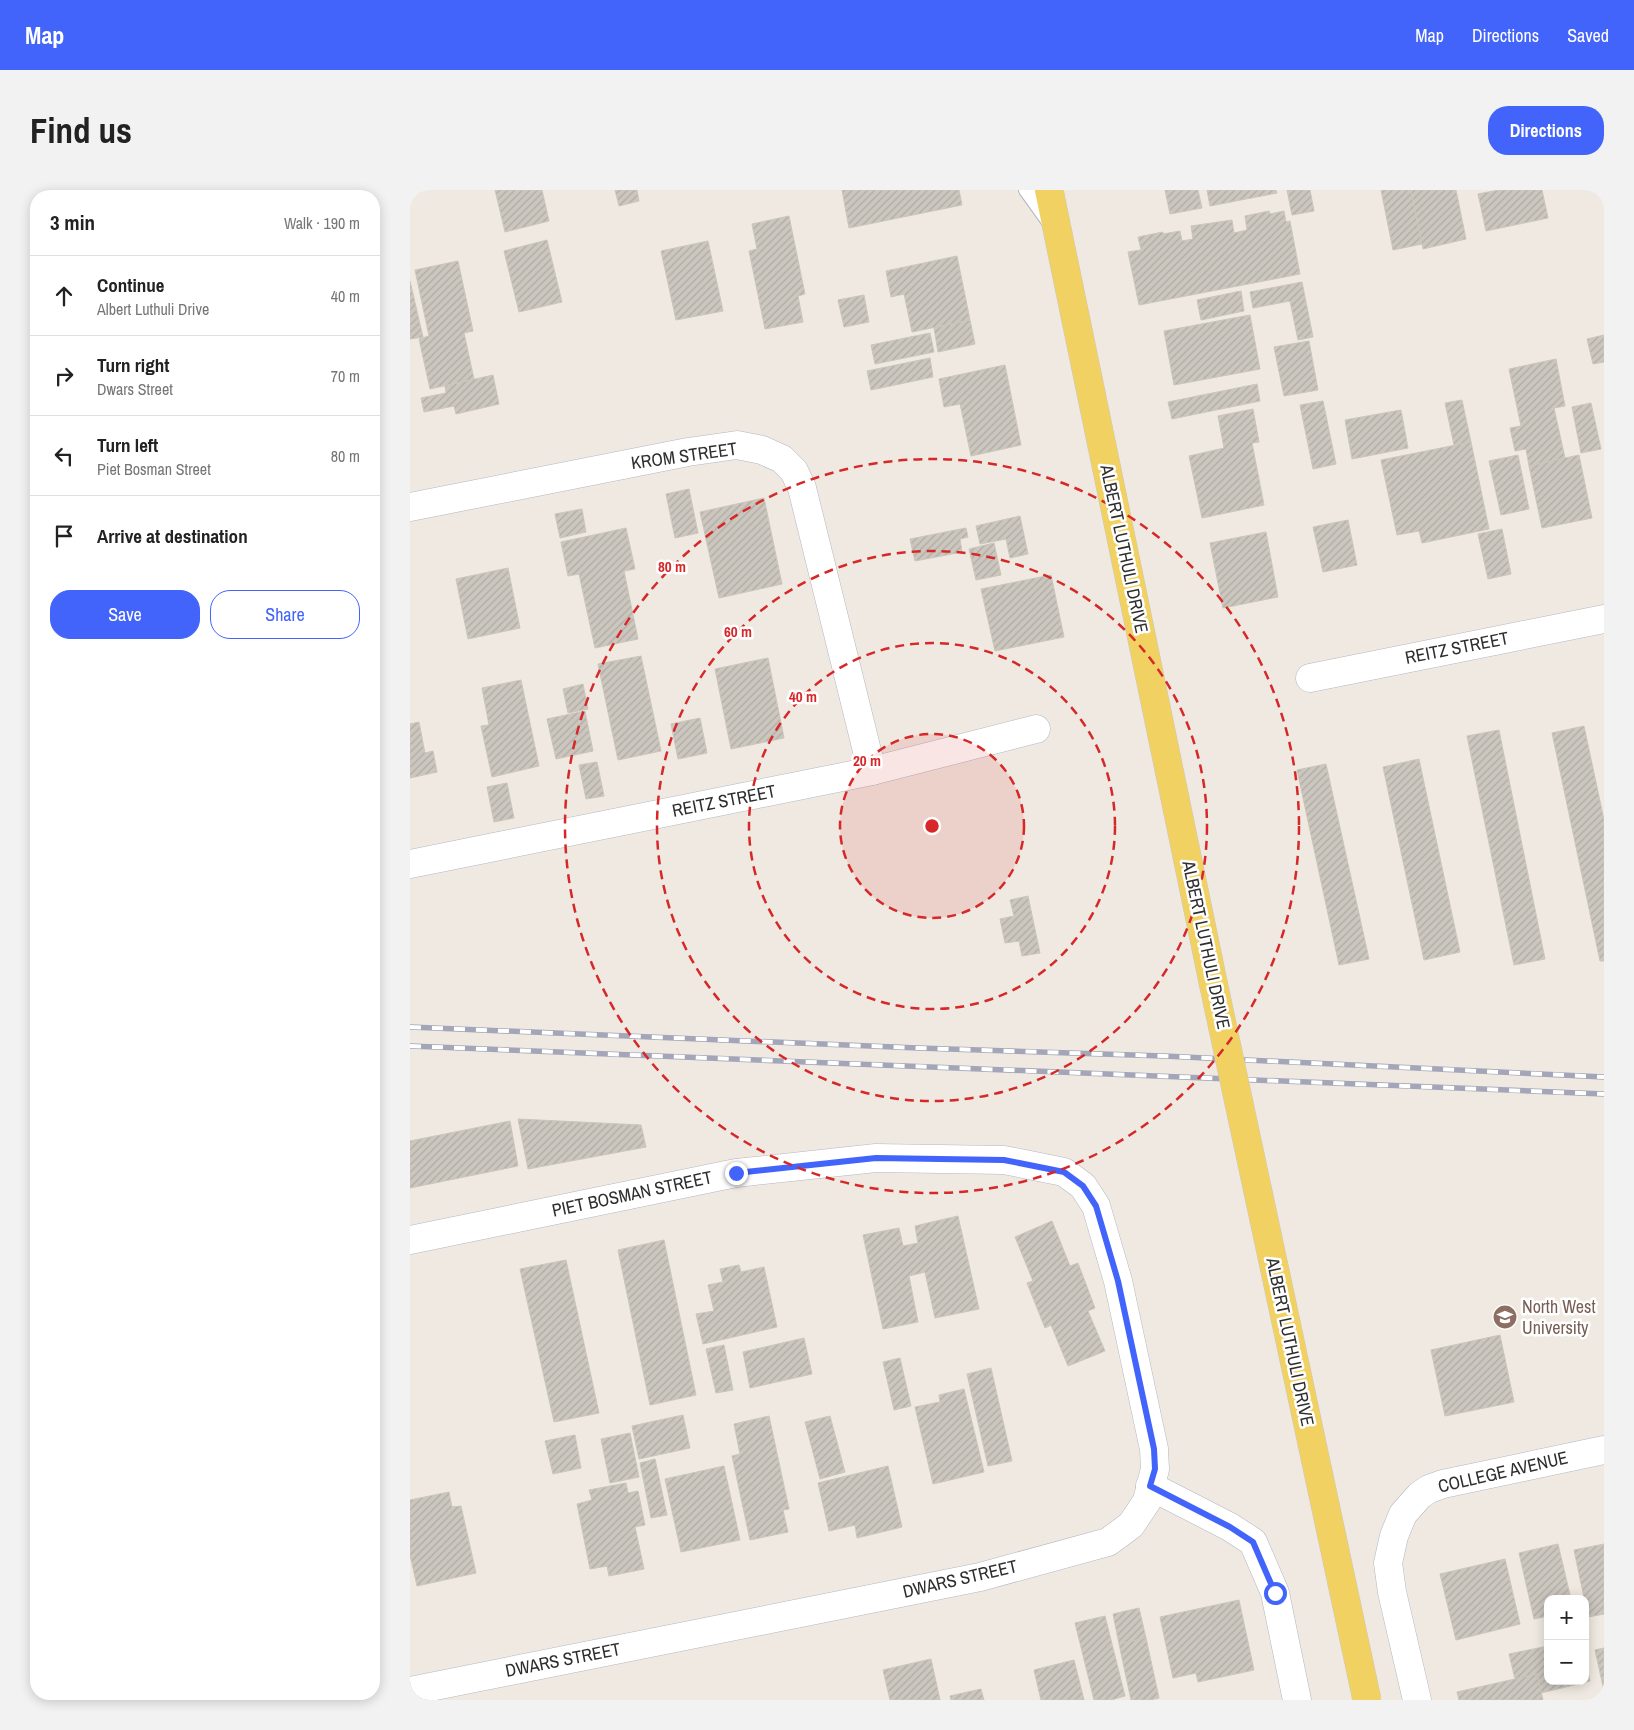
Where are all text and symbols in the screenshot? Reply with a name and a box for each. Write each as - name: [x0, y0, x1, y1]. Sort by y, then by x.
- text: Map: [25, 19, 64, 51]
- text: Map: [1415, 23, 1444, 48]
- text: Directions: [1472, 23, 1539, 48]
- text: Saved: [1567, 23, 1609, 48]
- button: Directions: [1488, 106, 1604, 155]
- text: Find us: [30, 107, 132, 154]
- text: 3 min: [50, 208, 95, 237]
- text: Walk · 190 m: [284, 212, 360, 234]
- text: Continue: [97, 272, 165, 298]
- icon: ahead: [50, 282, 78, 310]
- text: 40 m: [331, 285, 360, 307]
- text: Albert Luthuli Drive: [97, 298, 209, 320]
- text: Turn right: [97, 352, 169, 378]
- icon: right: [50, 362, 78, 390]
- text: 70 m: [331, 365, 360, 387]
- text: Dwars Street: [97, 378, 173, 400]
- text: Turn left: [97, 432, 158, 458]
- street label: KROM STREET: [629, 436, 738, 475]
- icon: left: [50, 442, 78, 470]
- text: 80 m: [331, 445, 360, 467]
- text: Piet Bosman Street: [97, 458, 211, 480]
- street label: ALBERT LUTHULI DRIVE: [1094, 461, 1155, 635]
- icon: arrive: [50, 522, 78, 550]
- text: Arrive at destination: [97, 523, 248, 549]
- text: 80 m: [658, 556, 686, 577]
- button: Save: [50, 590, 200, 639]
- button: Share: [210, 590, 360, 639]
- text: 60 m: [724, 621, 752, 642]
- street label: REITZ STREET: [1403, 625, 1511, 670]
- text: 40 m: [789, 686, 817, 707]
- text: 20 m: [853, 750, 881, 771]
- street label: REITZ STREET: [670, 778, 778, 823]
- centre of rings: [923, 817, 941, 835]
- street label: ALBERT LUTHULI DRIVE: [1176, 857, 1237, 1031]
- route end: [725, 1162, 748, 1185]
- street label: PIET BOSMAN STREET: [550, 1164, 714, 1223]
- street label: ALBERT LUTHULI DRIVE: [1260, 1254, 1321, 1428]
- place label: North West University: [1522, 1294, 1596, 1340]
- school or university icon: North West University: [1492, 1304, 1518, 1330]
- street label: COLLEGE AVENUE: [1435, 1444, 1570, 1499]
- street label: DWARS STREET: [900, 1553, 1020, 1604]
- route start: [1264, 1582, 1287, 1605]
- map controls: [1544, 1595, 1589, 1685]
- button: +: [1544, 1595, 1589, 1640]
- street label: DWARS STREET: [503, 1636, 623, 1683]
- button: −: [1544, 1640, 1589, 1685]

